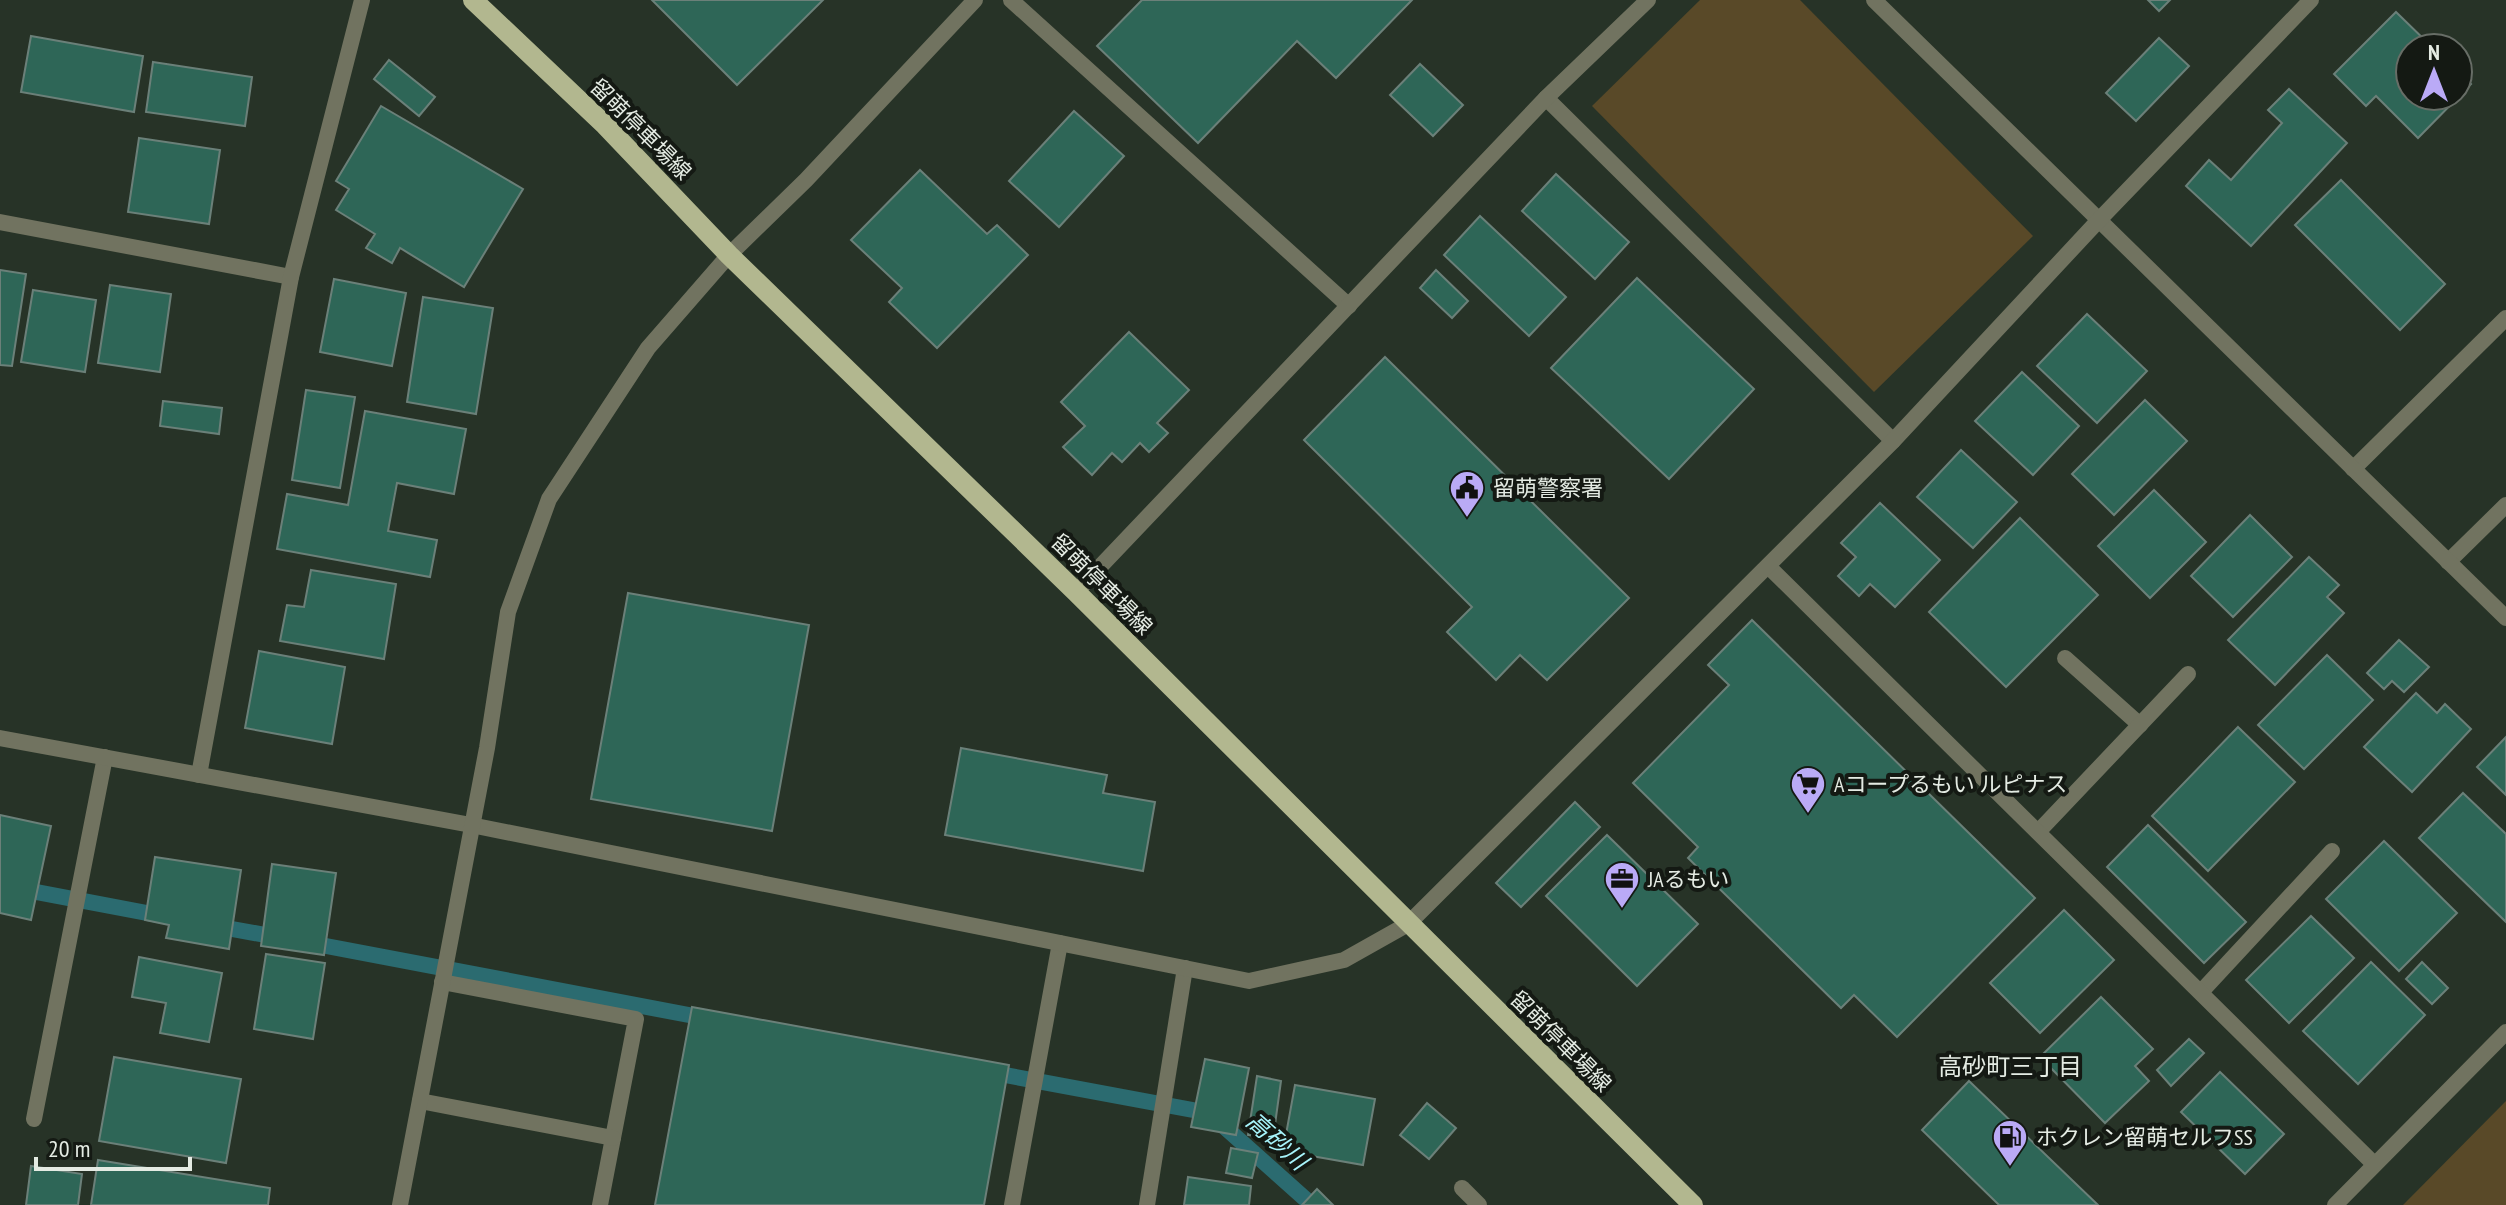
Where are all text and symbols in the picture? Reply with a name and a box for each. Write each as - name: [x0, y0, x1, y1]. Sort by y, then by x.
- north arrow: [2394, 32, 2474, 112]
- text: N: [2428, 38, 2440, 66]
- street label: 留萌停車場線: [584, 72, 698, 186]
- public building icon: 留萌警察署: [1448, 469, 1486, 519]
- place label: 留萌警察署: [1493, 474, 1603, 502]
- street label: 留萌停車場線: [1045, 527, 1159, 641]
- supermarket icon: Aコープるもい ルピナス: [1789, 765, 1827, 815]
- place label: Aコープるもい ルピナス: [1834, 770, 2067, 798]
- office icon: JAるもい: [1603, 860, 1641, 910]
- place label: JAるもい: [1647, 865, 1729, 893]
- street label: 留萌停車場線: [1504, 984, 1618, 1098]
- district label: 高砂町三丁目: [1938, 1051, 2082, 1082]
- water label: 高砂川: [1240, 1105, 1316, 1179]
- fuel station icon: ホクレン留萌セルフSS: [1991, 1118, 2029, 1168]
- scale bar: [36, 1121, 190, 1171]
- place label: ホクレン留萌セルフSS: [2036, 1123, 2253, 1151]
- text: 20 m: [48, 1133, 90, 1164]

